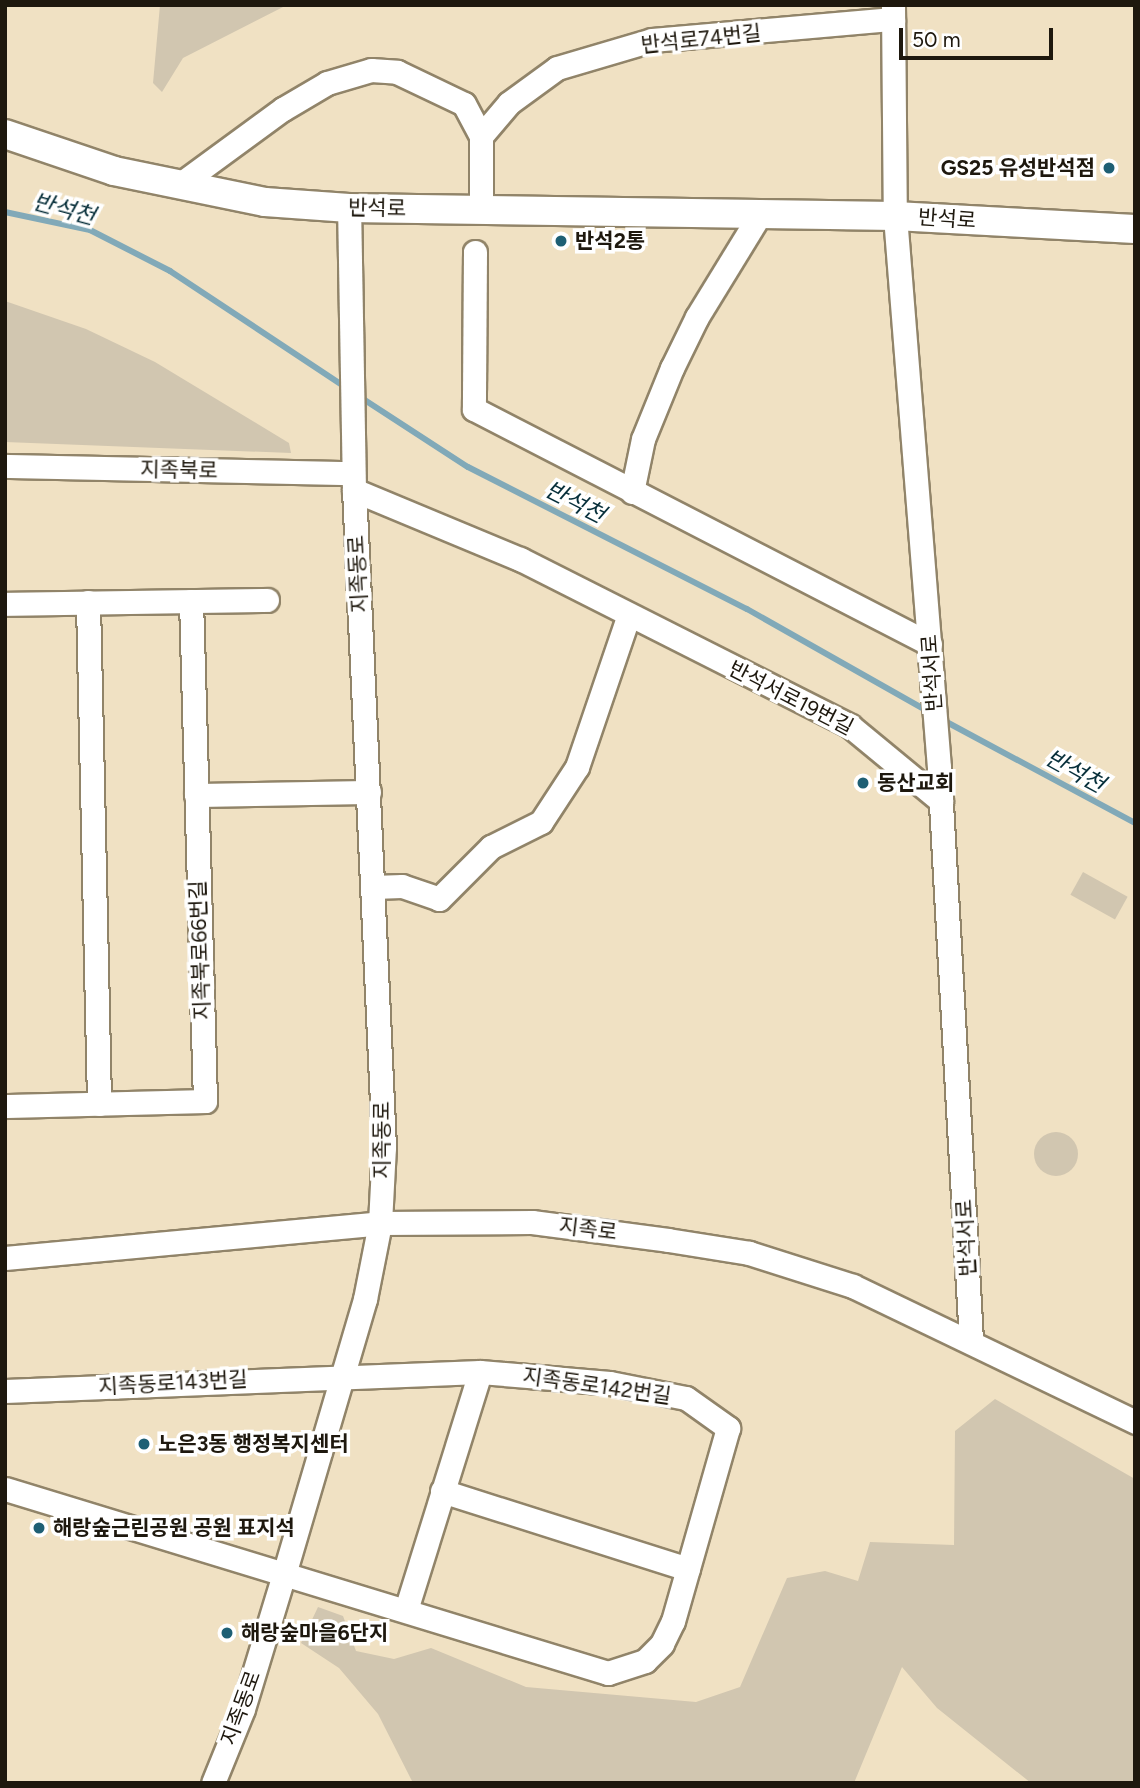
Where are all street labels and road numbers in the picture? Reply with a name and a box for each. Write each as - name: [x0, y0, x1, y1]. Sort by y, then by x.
- street label: 반석로74번길: [640, 20, 762, 58]
- street label: 반석로: [348, 195, 406, 221]
- street label: 반석로: [917, 204, 977, 234]
- street label: 지족북로: [140, 457, 218, 483]
- street label: 지족동로: [343, 535, 373, 613]
- street label: 반석서로: [917, 634, 947, 712]
- street label: 반석서로19번길: [724, 656, 858, 740]
- street label: 지족북로66번길: [185, 880, 215, 1020]
- street label: 지족동로: [369, 1101, 395, 1179]
- street label: 반석서로: [951, 1199, 981, 1277]
- street label: 지족로: [558, 1213, 618, 1245]
- street label: 지족동로142번길: [521, 1363, 673, 1409]
- street label: 지족동로143번길: [98, 1367, 248, 1399]
- street label: 지족동로: [216, 1667, 266, 1749]

